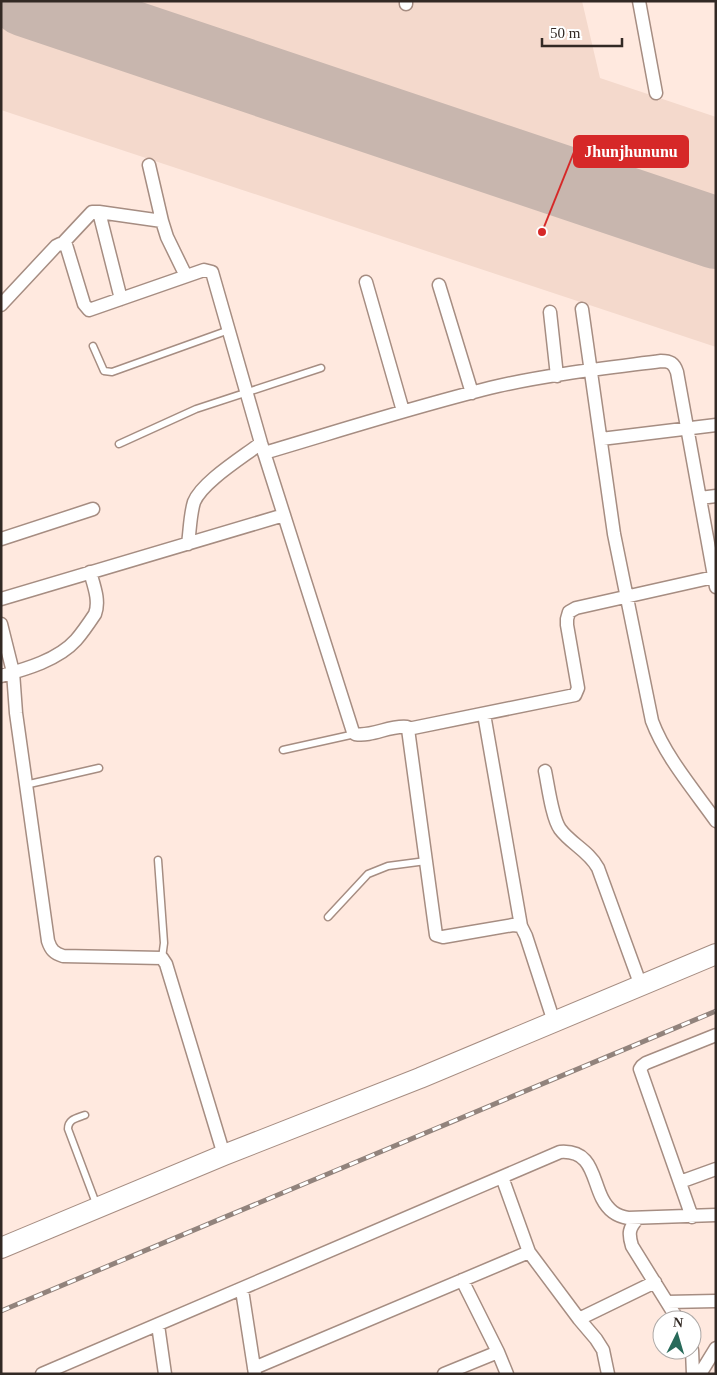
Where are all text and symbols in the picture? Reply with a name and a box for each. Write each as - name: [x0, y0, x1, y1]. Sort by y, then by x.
- scale bar: [542, 15, 622, 47]
- text: 50 m: [550, 25, 581, 41]
- callout: Jhunjhununu: [574, 136, 688, 167]
- text: Jhunjhununu: [584, 143, 678, 161]
- north arrow: [652, 1310, 702, 1360]
- text: N: [672, 1315, 684, 1330]

